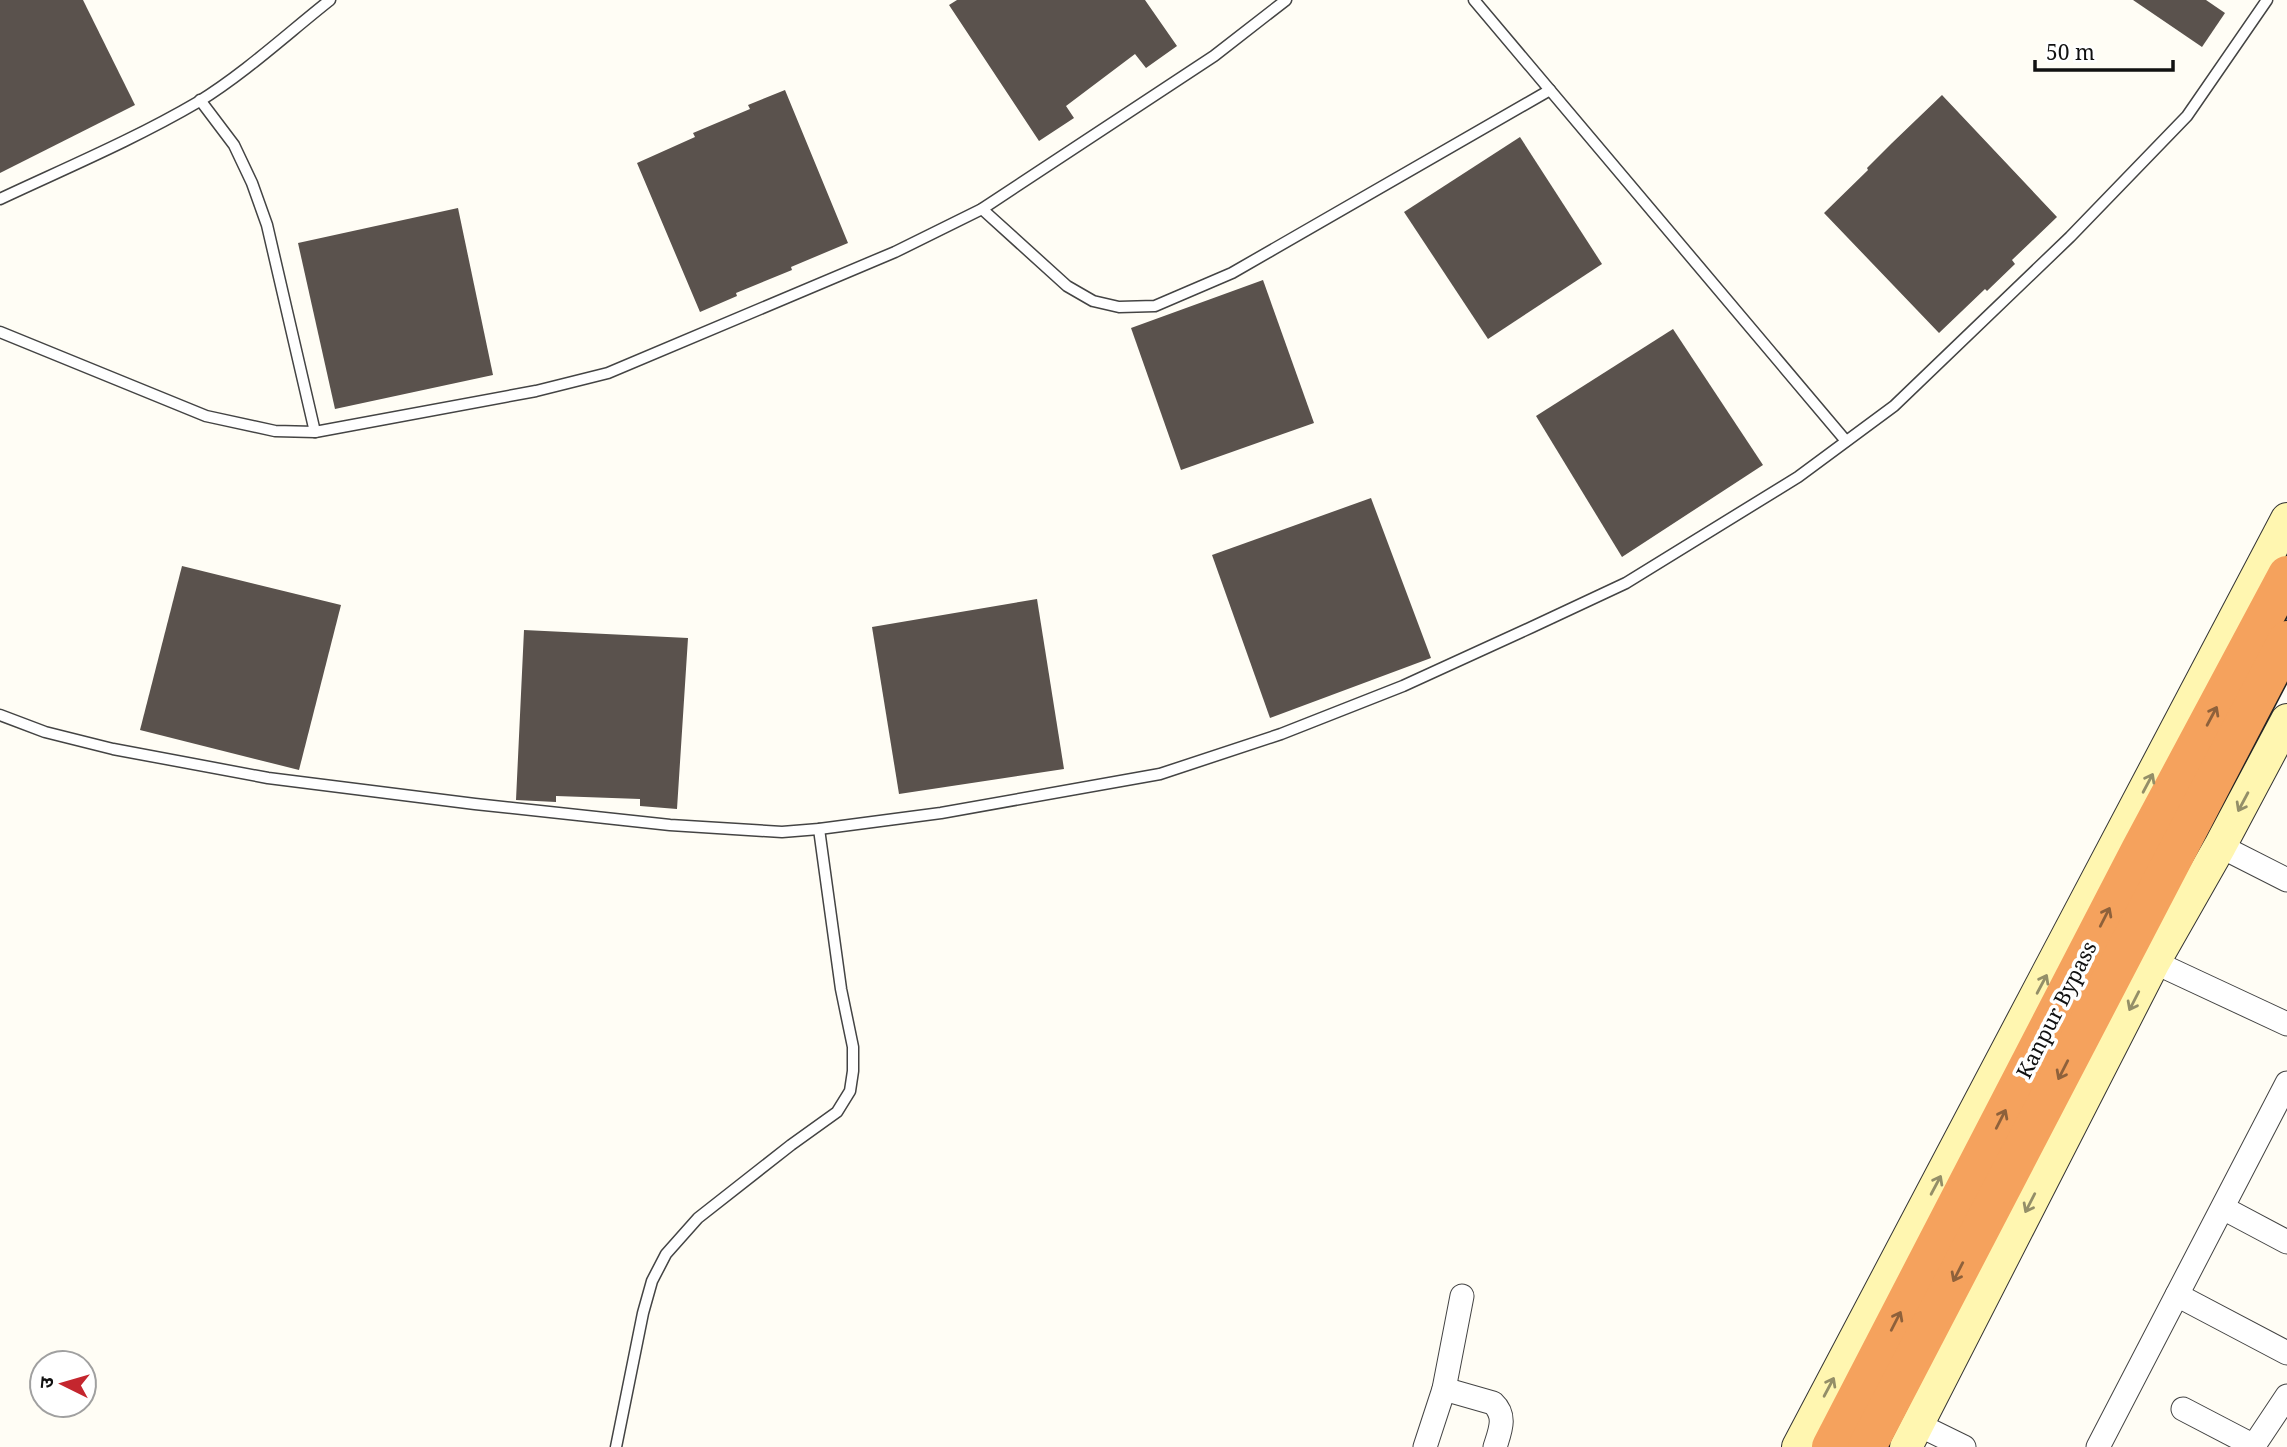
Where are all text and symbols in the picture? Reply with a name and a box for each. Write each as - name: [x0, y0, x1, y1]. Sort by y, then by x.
- scale bar: [2035, 28, 2173, 72]
- text: 50 m: [2046, 38, 2095, 66]
- one-way arrow: [2206, 706, 2219, 727]
- one-way arrow: [2142, 773, 2155, 794]
- one-way arrow: [2236, 791, 2250, 811]
- one-way arrow: [2099, 907, 2113, 928]
- street label: Kanpur Bypass: [2009, 936, 2103, 1083]
- one-way arrow: [2036, 974, 2049, 995]
- one-way arrow: [2127, 990, 2141, 1011]
- one-way arrow: [2055, 1059, 2069, 1079]
- one-way arrow: [1994, 1109, 2008, 1130]
- one-way arrow: [1929, 1176, 1943, 1196]
- one-way arrow: [2023, 1193, 2037, 1213]
- one-way arrow: [1951, 1261, 1965, 1281]
- one-way arrow: [1890, 1311, 1904, 1332]
- north arrow: [28, 1349, 98, 1419]
- text: उ: [33, 1375, 60, 1389]
- one-way arrow: [1823, 1377, 1837, 1397]

